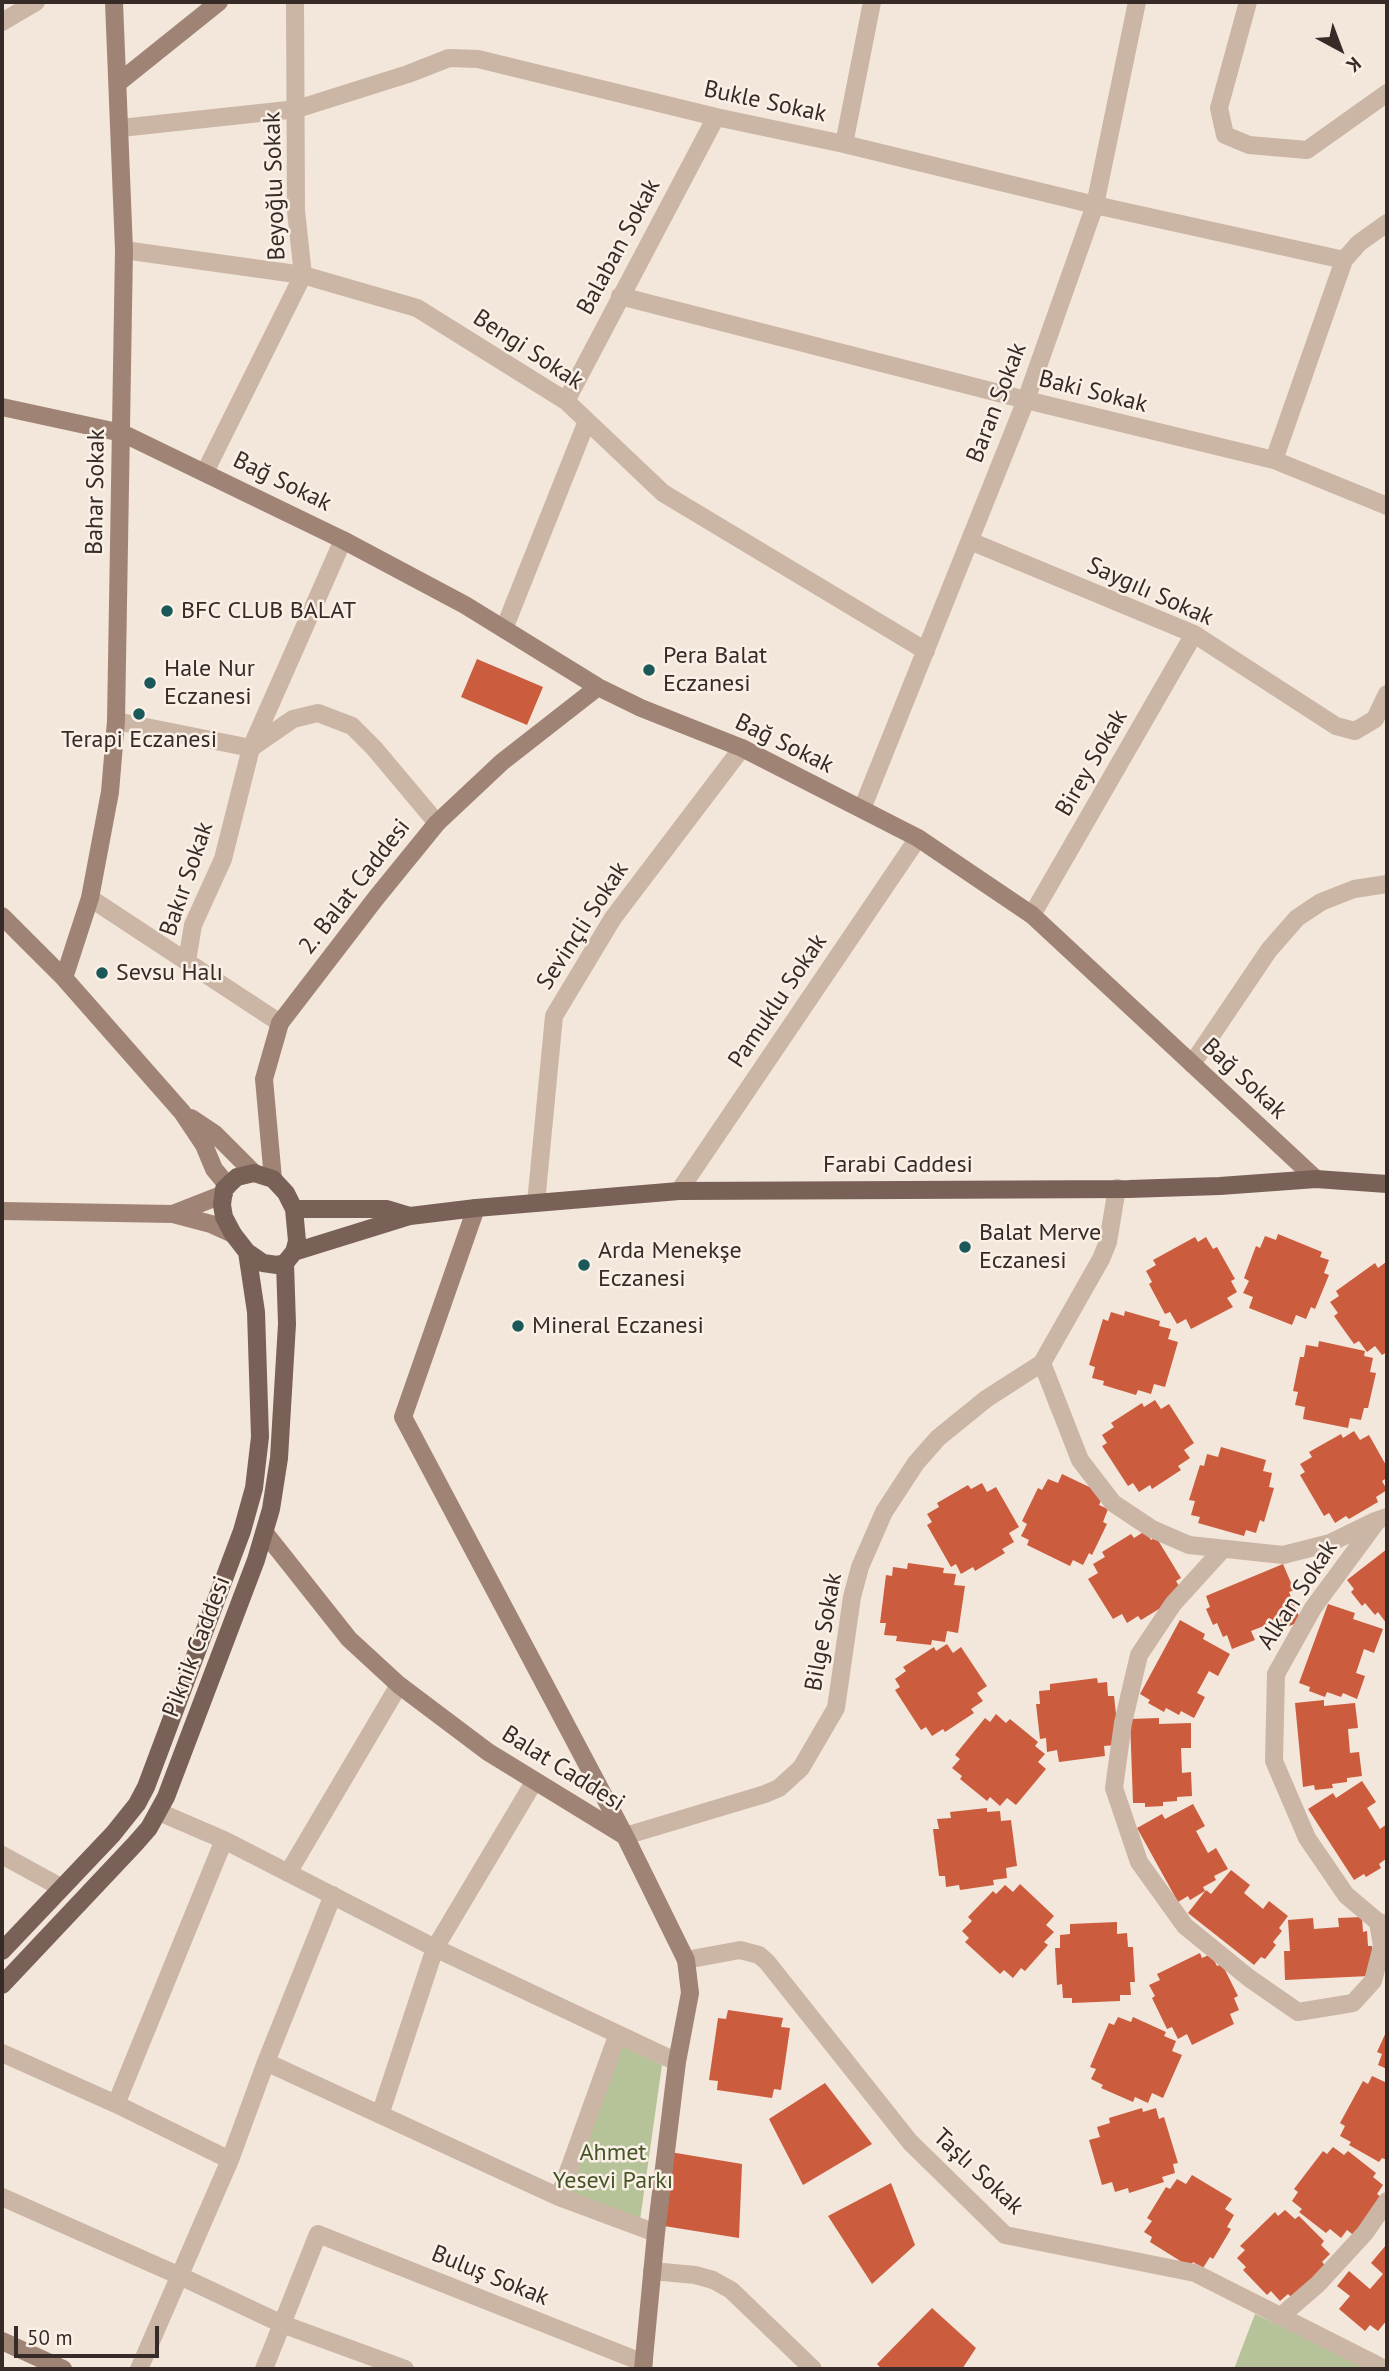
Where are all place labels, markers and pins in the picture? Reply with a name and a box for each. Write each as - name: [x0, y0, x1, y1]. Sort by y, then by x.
- place label: BFC CLUB BALAT: [181, 597, 356, 625]
- marker: BFC CLUB BALAT: [159, 603, 175, 619]
- place label: Pera Balat Eczanesi: [663, 642, 767, 698]
- place label: Hale Nur Eczanesi: [164, 655, 255, 711]
- marker: Pera Balat Eczanesi: [641, 662, 657, 678]
- marker: Hale Nur Eczanesi: [142, 675, 158, 691]
- marker: Terapi Eczanesi: [131, 706, 147, 722]
- place label: Terapi Eczanesi: [61, 726, 217, 754]
- place label: Sevsu Halı: [116, 959, 223, 987]
- marker: Sevsu Halı: [94, 965, 110, 981]
- place label: Balat Merve Eczanesi: [979, 1219, 1101, 1275]
- place label: Arda Menekşe Eczanesi: [598, 1237, 742, 1293]
- marker: Balat Merve Eczanesi: [957, 1239, 973, 1255]
- marker: Arda Menekşe Eczanesi: [576, 1257, 592, 1273]
- place label: Mineral Eczanesi: [532, 1312, 704, 1340]
- marker: Mineral Eczanesi: [510, 1318, 526, 1334]

